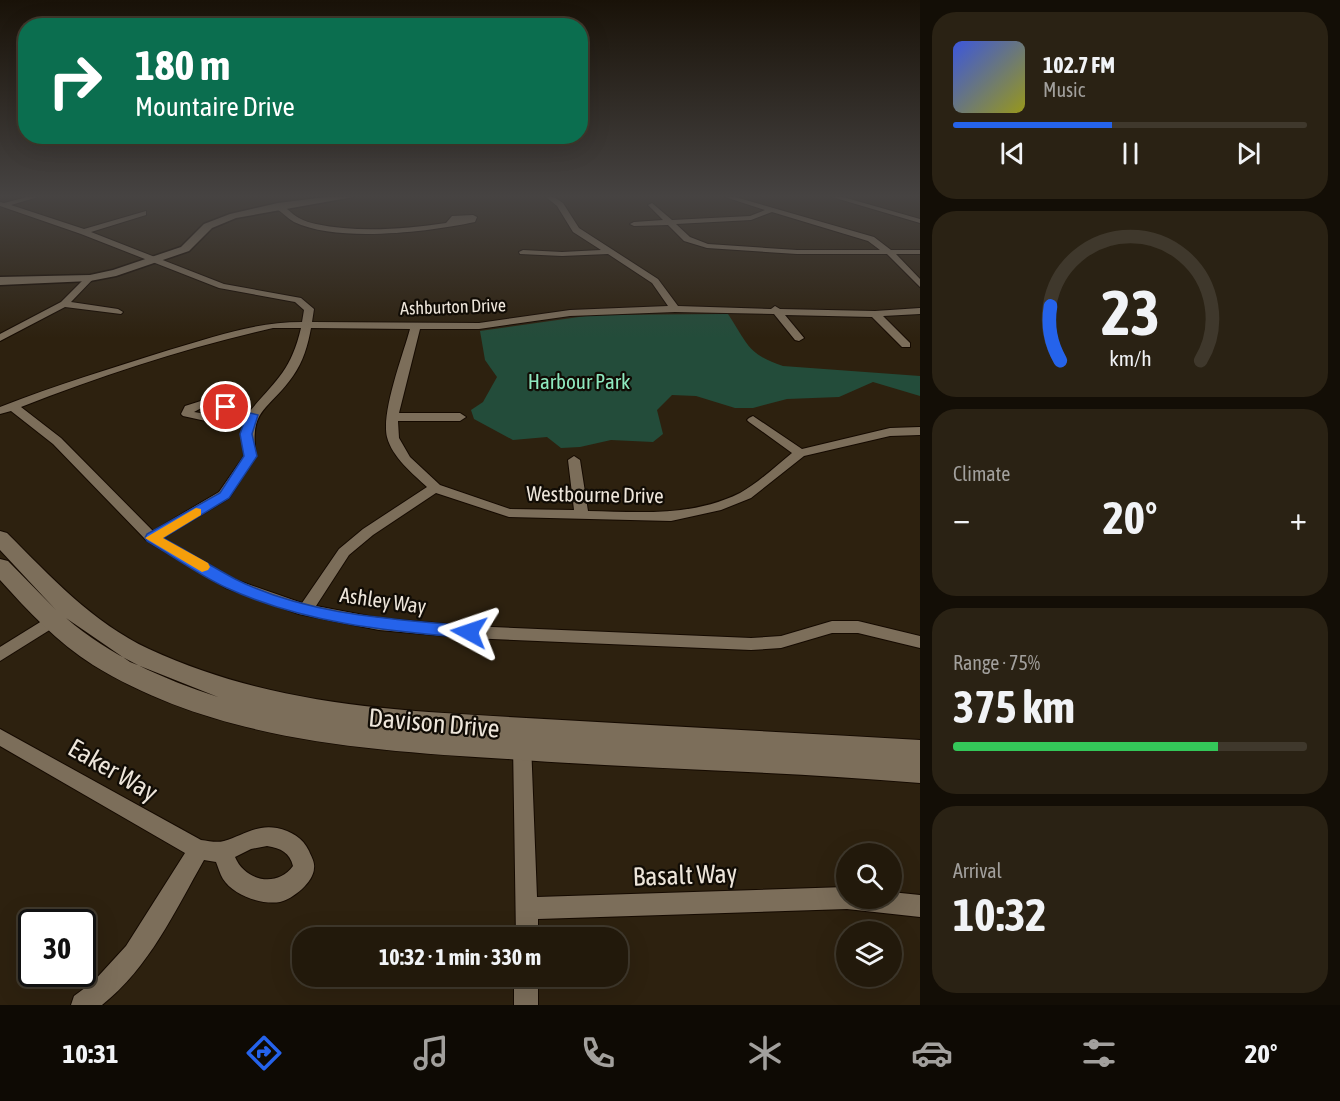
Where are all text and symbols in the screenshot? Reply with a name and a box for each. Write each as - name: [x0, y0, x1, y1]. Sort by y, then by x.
- text: 180 m: [135, 41, 230, 89]
- icon: right: [36, 42, 114, 120]
- text: 102.7 FM: [1043, 52, 1115, 78]
- text: Music: [1043, 78, 1085, 101]
- text: Mountaire Drive: [135, 91, 295, 122]
- icon: previous: [996, 137, 1029, 170]
- icon: pause: [1114, 137, 1147, 170]
- icon: next: [1232, 137, 1265, 170]
- text: 23: [1101, 277, 1159, 348]
- street label: Ashburton Drive: [400, 294, 506, 319]
- text: km/h: [1109, 346, 1151, 371]
- park label: Harbour Park: [528, 369, 630, 393]
- pin: [200, 381, 251, 432]
- icon: arrive: [209, 390, 242, 423]
- text: Climate: [953, 462, 1010, 485]
- street label: Westbourne Drive: [526, 481, 664, 507]
- text: 20°: [1103, 492, 1157, 544]
- text: −: [953, 499, 970, 537]
- text: +: [1290, 499, 1307, 537]
- street label: Ashley Way: [338, 582, 428, 618]
- position arrow: [437, 600, 501, 664]
- text: Range · 75%: [953, 651, 1040, 674]
- text: 375 km: [953, 681, 1075, 733]
- street label: Davison Drive: [367, 702, 501, 744]
- street label: Eaker Way: [63, 733, 163, 808]
- map controls: [836, 843, 902, 987]
- button: search: [836, 843, 902, 909]
- street label: Basalt Way: [632, 858, 738, 892]
- text: Arrival: [953, 859, 1002, 882]
- text: 10:32: [953, 889, 1047, 941]
- speed limit sign: 30: [18, 909, 96, 987]
- button: layers: [836, 921, 902, 987]
- text: 10:32 · 1 min · 330 m: [379, 944, 541, 970]
- icon: directions: [243, 1032, 285, 1074]
- icon: music: [410, 1032, 452, 1074]
- icon: phone: [577, 1032, 619, 1074]
- icon: climate: [744, 1032, 786, 1074]
- icon: car: [911, 1032, 953, 1074]
- icon: filters: [1078, 1032, 1120, 1074]
- text: 10:31: [62, 1038, 119, 1069]
- text: 20°: [1245, 1038, 1278, 1069]

